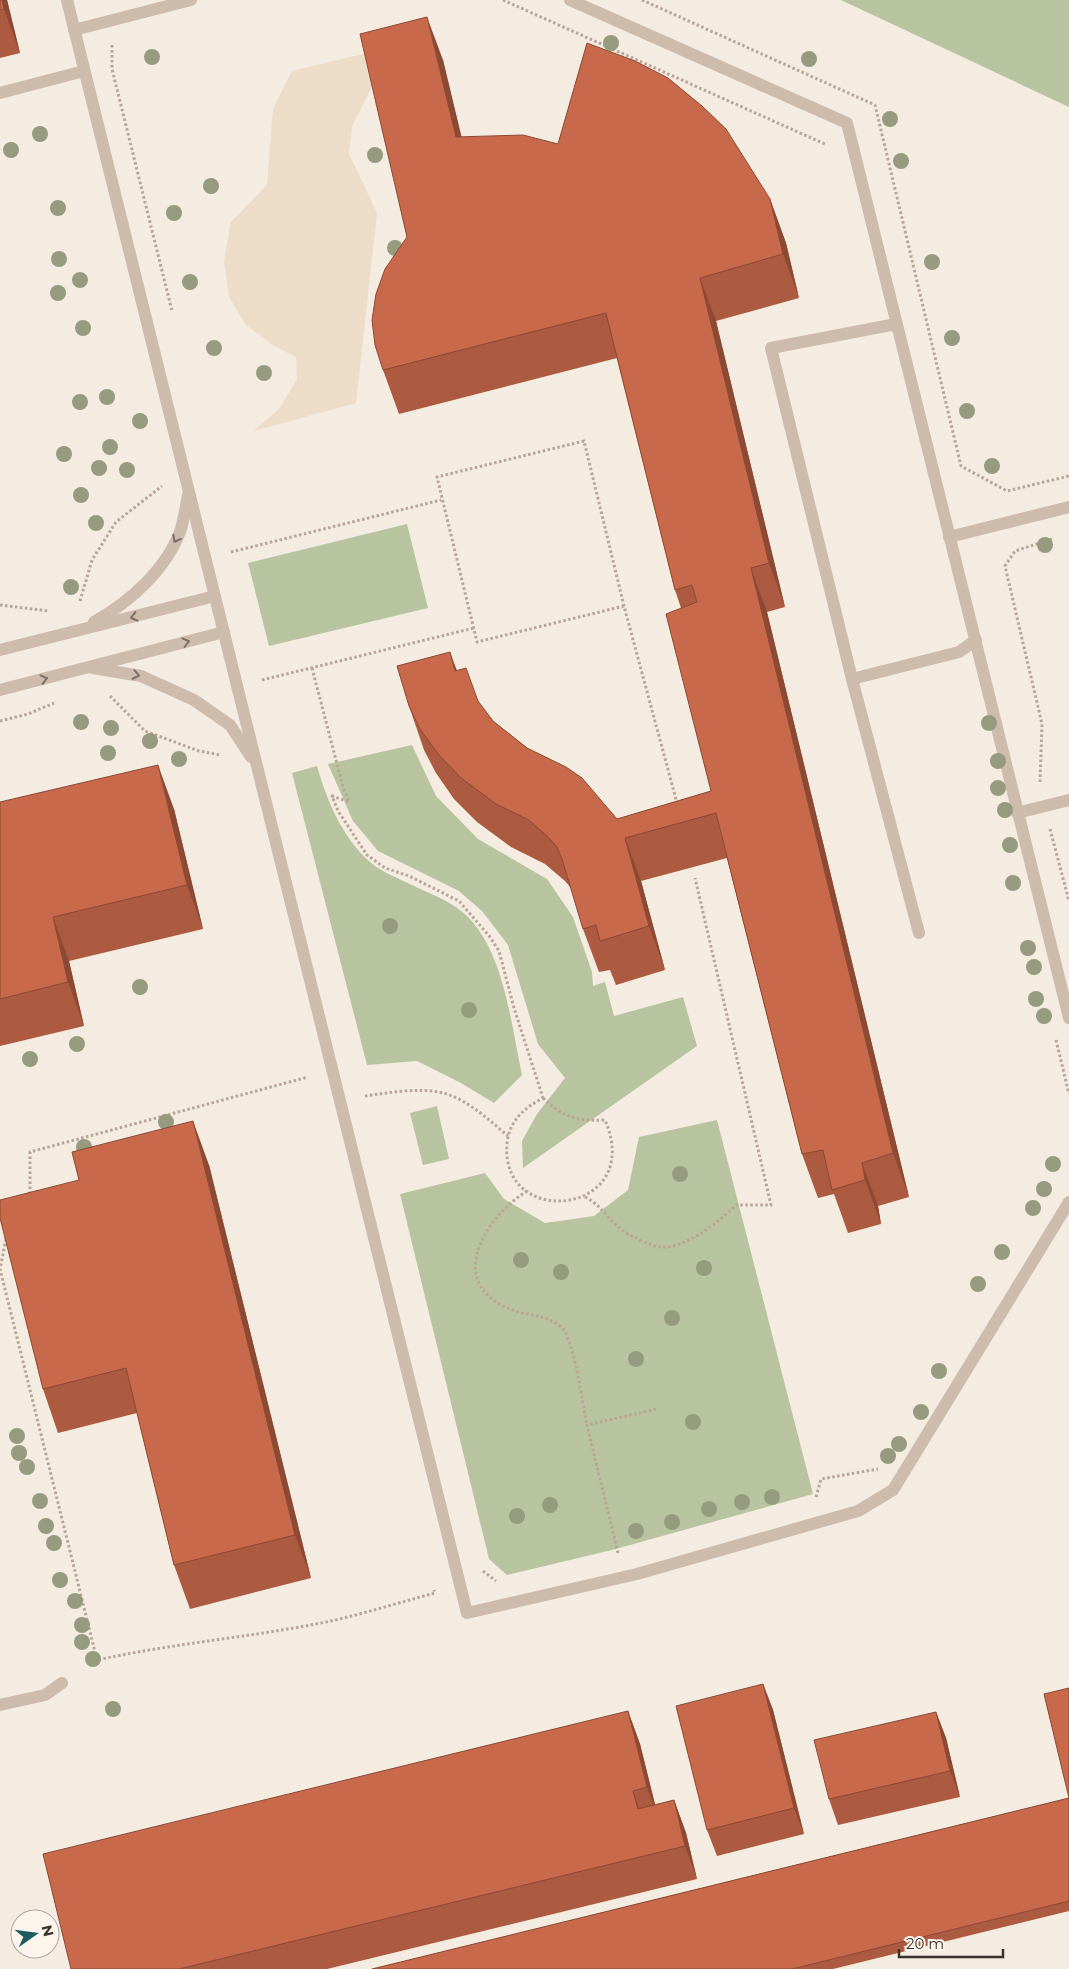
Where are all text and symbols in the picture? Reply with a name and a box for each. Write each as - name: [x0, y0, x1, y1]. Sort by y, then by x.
- one-way arrow: [172, 533, 182, 542]
- one-way arrow: [130, 611, 138, 621]
- one-way arrow: [181, 637, 190, 648]
- one-way arrow: [131, 670, 140, 680]
- one-way arrow: [39, 674, 48, 685]
- north arrow: [10, 1909, 60, 1959]
- text: N: [38, 1923, 58, 1939]
- scale bar: [899, 1926, 1003, 1958]
- text: 20 m: [906, 1934, 944, 1953]

